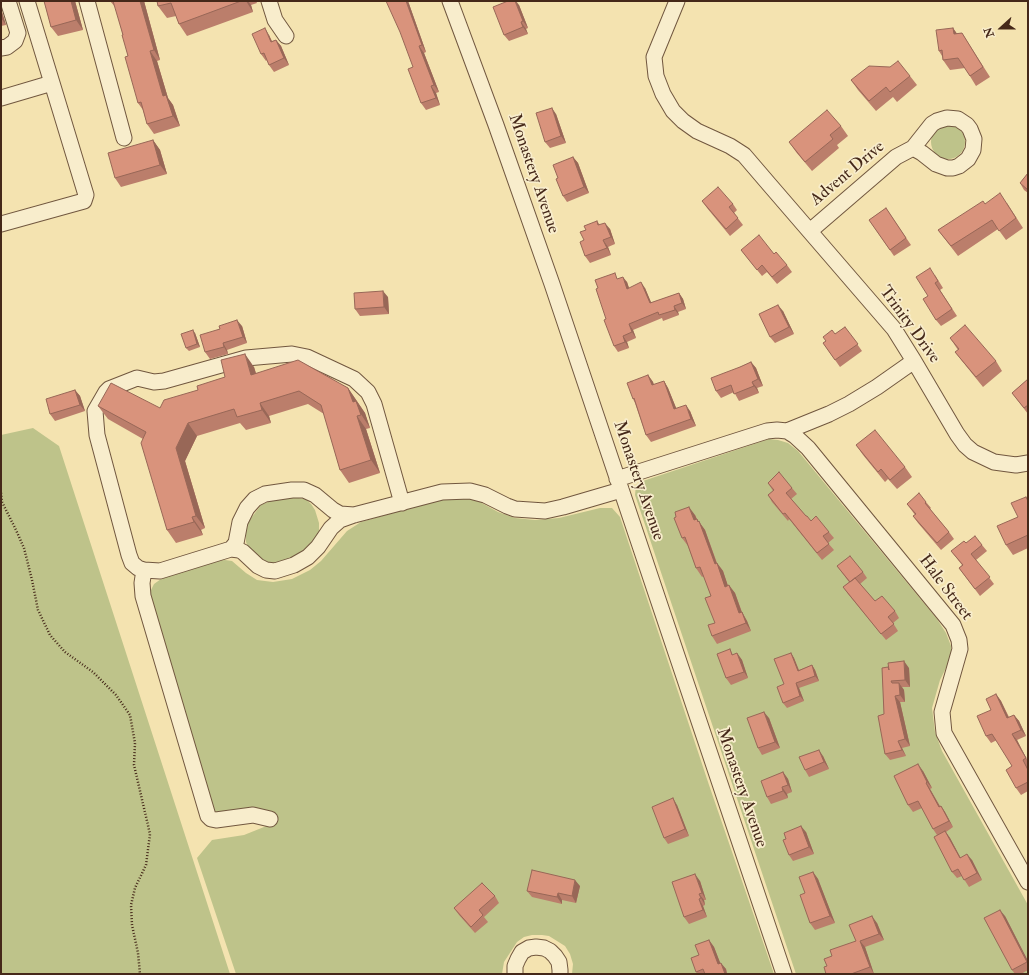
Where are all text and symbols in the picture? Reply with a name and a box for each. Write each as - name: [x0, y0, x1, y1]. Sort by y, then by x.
- north arrow: [981, 8, 1021, 48]
- text: N: [981, 26, 997, 39]
- street label: Monastery Avenue: [503, 112, 563, 236]
- street label: Advent Drive: [807, 137, 889, 211]
- street label: Trinity Drive: [874, 282, 944, 368]
- street label: Monastery Avenue: [608, 419, 668, 543]
- street label: Hale Street: [914, 551, 976, 625]
- street label: Monastery Avenue: [711, 726, 771, 850]

